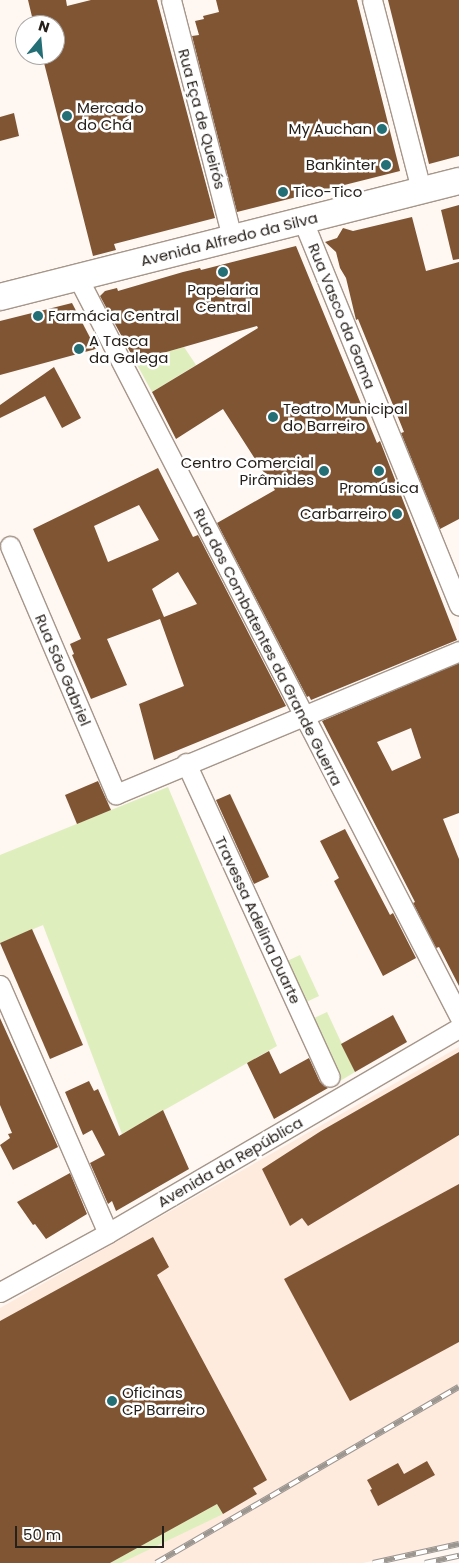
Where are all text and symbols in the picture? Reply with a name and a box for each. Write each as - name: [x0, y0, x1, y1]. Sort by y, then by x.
- north arrow: [15, 15, 65, 65]
- text: N: [36, 16, 52, 38]
- street label: Rua Eça de Queirós: [175, 47, 229, 191]
- place label: Mercado do Chá: [77, 98, 144, 133]
- marker: Mercado do Chá: [61, 110, 73, 122]
- place label: My Auchan: [288, 120, 372, 138]
- marker: My Auchan: [376, 123, 388, 135]
- place label: Bankinter: [306, 156, 376, 174]
- marker: Bankinter: [380, 159, 392, 171]
- place label: Tico-Tico: [293, 183, 362, 201]
- marker: Tico-Tico: [277, 186, 289, 198]
- street label: Avenida Alfredo da Silva: [139, 208, 319, 270]
- street label: Rua Vasco da Gama: [305, 241, 379, 391]
- marker: Papelaria Central: [217, 266, 229, 278]
- place label: Papelaria Central: [187, 280, 259, 315]
- place label: Farmácia Central: [48, 307, 179, 325]
- marker: Farmácia Central: [32, 310, 44, 322]
- place label: A Tasca da Galega: [89, 331, 168, 366]
- marker: A Tasca da Galega: [73, 343, 85, 355]
- place label: Teatro Municipal do Barreiro: [283, 399, 408, 434]
- marker: Teatro Municipal do Barreiro: [267, 411, 279, 423]
- place label: Centro Comercial Pirâmides: [181, 453, 314, 488]
- marker: Centro Comercial Pirâmides: [318, 465, 330, 477]
- marker: Promúsica: [373, 465, 385, 477]
- place label: Promúsica: [339, 479, 419, 497]
- street label: Rua dos Combatentes da Grande Guerra: [190, 505, 346, 789]
- place label: Carbarreiro: [300, 505, 387, 523]
- marker: Carbarreiro: [391, 508, 403, 520]
- street label: Rua São Gabriel: [31, 611, 95, 729]
- street label: Travessa Adelina Duarte: [211, 833, 305, 1007]
- street label: Avenida da República: [154, 1113, 306, 1211]
- place label: Oficinas CP Barreiro: [122, 1383, 205, 1418]
- marker: Oficinas CP Barreiro: [106, 1395, 118, 1407]
- scale bar: [18, 1516, 166, 1548]
- text: 50 m: [23, 1524, 61, 1545]

